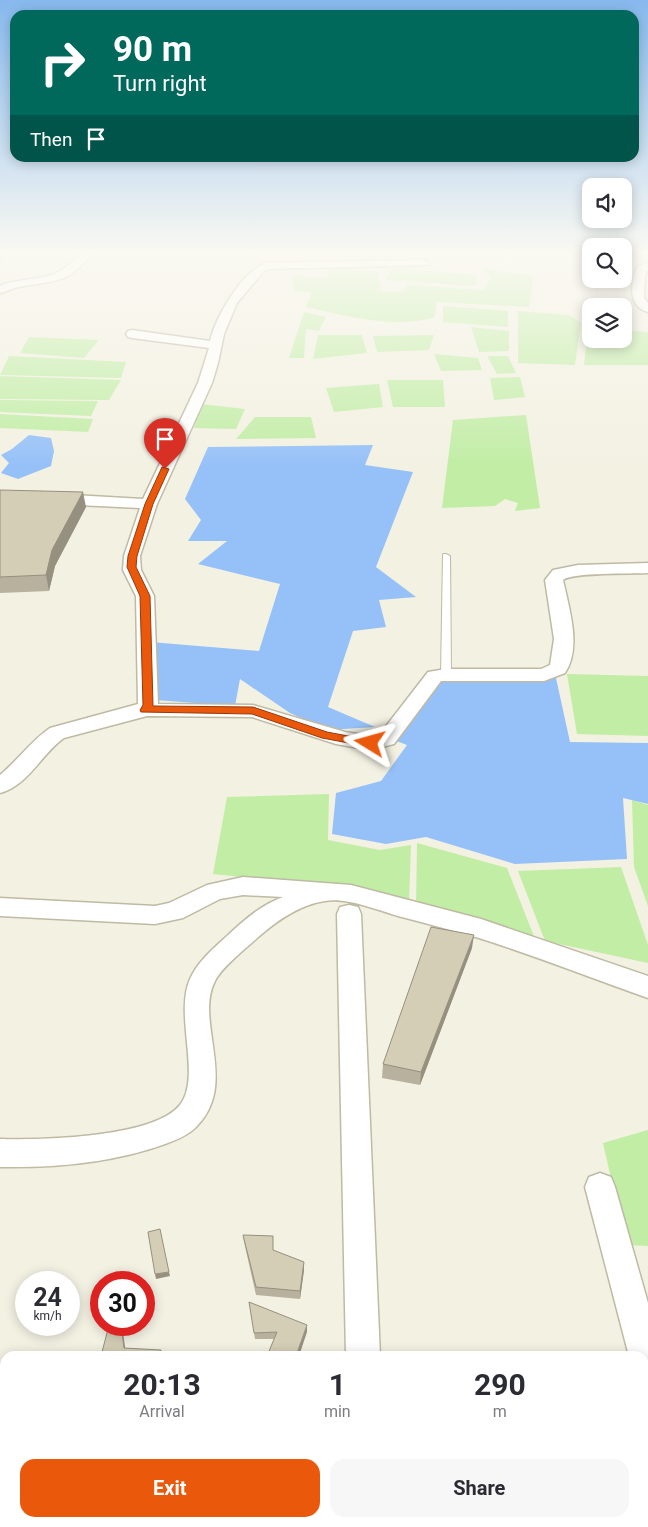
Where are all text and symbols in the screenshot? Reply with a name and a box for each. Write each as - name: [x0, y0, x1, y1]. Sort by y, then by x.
- text: 90 m: [113, 29, 192, 70]
- icon: right: [30, 30, 95, 95]
- text: Turn right: [113, 71, 207, 96]
- icon: arrive: [82, 125, 110, 153]
- text: Then: [30, 128, 72, 151]
- map controls: [582, 178, 632, 348]
- button: sound: [582, 178, 632, 228]
- button: search: [582, 238, 632, 288]
- button: layers: [582, 298, 632, 348]
- pin: [144, 418, 186, 469]
- icon: arrive: [151, 425, 179, 453]
- position arrow: [343, 716, 395, 768]
- speed limit sign: 30: [90, 1271, 155, 1336]
- text: 24: [33, 1283, 62, 1312]
- text: km/h: [33, 1309, 62, 1323]
- text: 20:13: [123, 1367, 201, 1402]
- text: 1: [329, 1367, 346, 1402]
- text: 290: [474, 1367, 526, 1402]
- text: Arrival: [139, 1402, 185, 1421]
- text: min: [324, 1402, 351, 1421]
- text: m: [493, 1402, 507, 1421]
- button: Exit: [20, 1459, 320, 1517]
- button: Share: [330, 1459, 629, 1517]

